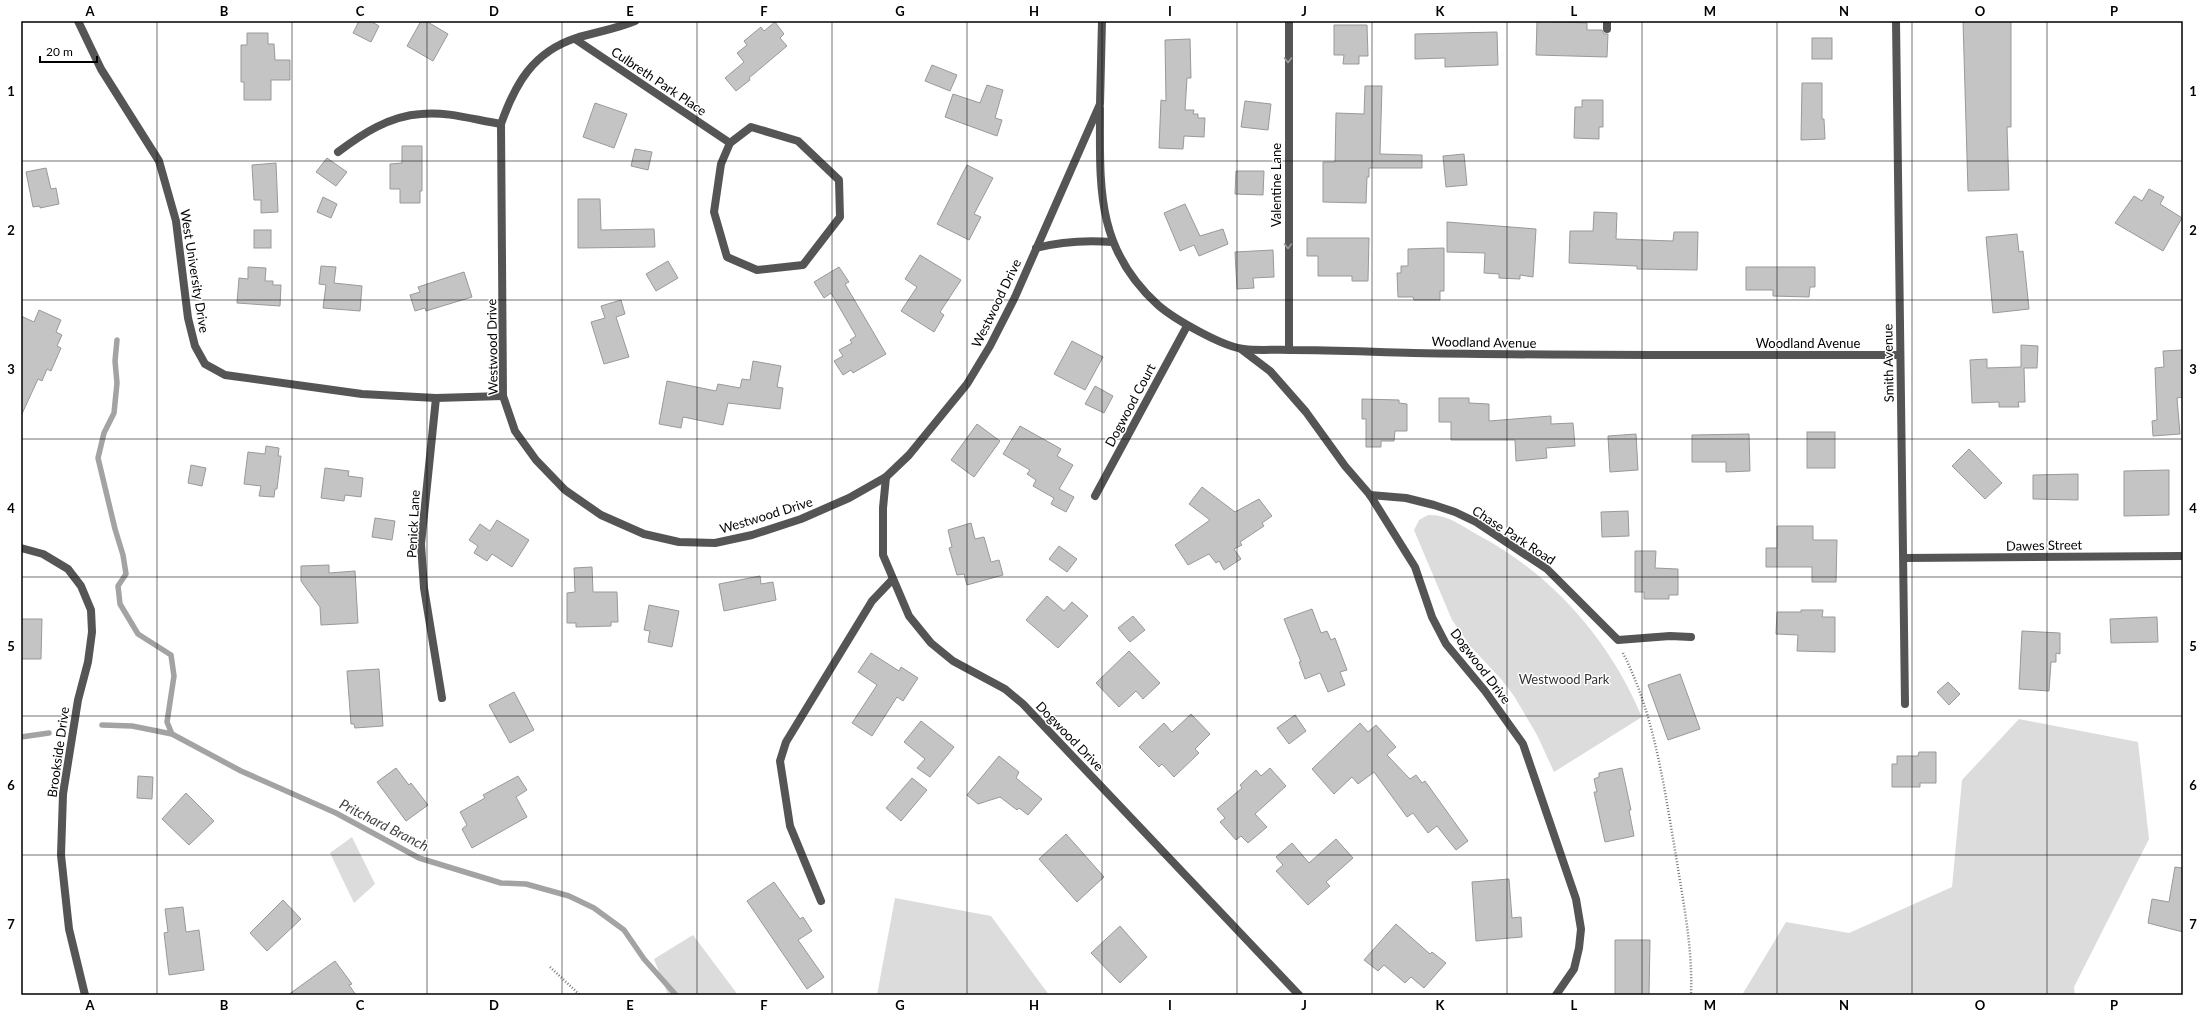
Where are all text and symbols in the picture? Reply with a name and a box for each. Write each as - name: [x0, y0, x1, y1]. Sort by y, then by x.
- text: A: [84, 3, 95, 19]
- text: B: [220, 3, 229, 19]
- text: C: [356, 3, 365, 19]
- text: D: [489, 3, 499, 19]
- text: E: [626, 3, 634, 19]
- text: F: [760, 3, 768, 19]
- text: G: [895, 3, 905, 19]
- text: H: [1029, 3, 1039, 19]
- text: I: [1168, 3, 1172, 19]
- text: J: [1301, 3, 1307, 19]
- text: K: [1436, 3, 1446, 19]
- text: L: [1571, 3, 1578, 19]
- text: M: [1704, 3, 1716, 19]
- text: N: [1839, 3, 1849, 19]
- text: O: [1975, 3, 1986, 19]
- text: P: [2110, 3, 2118, 19]
- scale bar: [40, 38, 97, 64]
- street label: Culbreth Park Place: [608, 43, 710, 119]
- text: 20 m: [46, 44, 73, 59]
- one-way arrow: [1284, 57, 1292, 63]
- text: 1: [7, 83, 15, 99]
- text: 1: [2189, 83, 2197, 99]
- street label: Valentine Lane: [1268, 143, 1284, 227]
- street label: West University Drive: [177, 208, 213, 334]
- text: 2: [7, 222, 15, 238]
- text: 2: [2189, 222, 2197, 238]
- one-way arrow: [1284, 243, 1292, 249]
- street label: Westwood Drive: [968, 256, 1024, 350]
- street label: Westwood Drive: [483, 299, 501, 395]
- street label: Smith Avenue: [1879, 323, 1897, 402]
- street label: Woodland Avenue: [1431, 333, 1537, 351]
- street label: Woodland Avenue: [1756, 335, 1861, 351]
- street label: Dogwood Court: [1101, 360, 1159, 449]
- text: 3: [7, 361, 15, 377]
- text: 3: [2189, 361, 2197, 377]
- street label: Penick Lane: [403, 489, 423, 558]
- street label: Westwood Drive: [718, 493, 815, 537]
- text: 4: [7, 500, 15, 516]
- text: 4: [2189, 500, 2197, 516]
- street label: Chase Park Road: [1469, 502, 1559, 568]
- street label: Dawes Street: [2006, 536, 2083, 554]
- street label: Dogwood Drive: [1447, 625, 1515, 707]
- text: 5: [7, 638, 15, 654]
- text: 5: [2189, 638, 2197, 654]
- park label: Westwood Park: [1519, 671, 1610, 687]
- street label: Dogwood Drive: [1033, 698, 1107, 774]
- street label: Brookside Drive: [44, 706, 72, 798]
- text: 6: [7, 777, 15, 793]
- text: 6: [2189, 777, 2197, 793]
- water label: Pritchard Branch: [337, 795, 432, 854]
- text: 7: [7, 916, 15, 932]
- text: 7: [2189, 916, 2197, 932]
- text: A: [84, 997, 95, 1013]
- text: B: [220, 997, 229, 1013]
- text: C: [356, 997, 365, 1013]
- text: D: [489, 997, 499, 1013]
- text: E: [626, 997, 634, 1013]
- text: F: [760, 997, 768, 1013]
- text: G: [895, 997, 905, 1013]
- text: H: [1029, 997, 1039, 1013]
- text: I: [1168, 997, 1172, 1013]
- text: J: [1301, 997, 1307, 1013]
- text: K: [1436, 997, 1446, 1013]
- text: L: [1571, 997, 1578, 1013]
- text: M: [1704, 997, 1716, 1013]
- text: N: [1839, 997, 1849, 1013]
- text: O: [1975, 997, 1986, 1013]
- text: P: [2110, 997, 2118, 1013]

